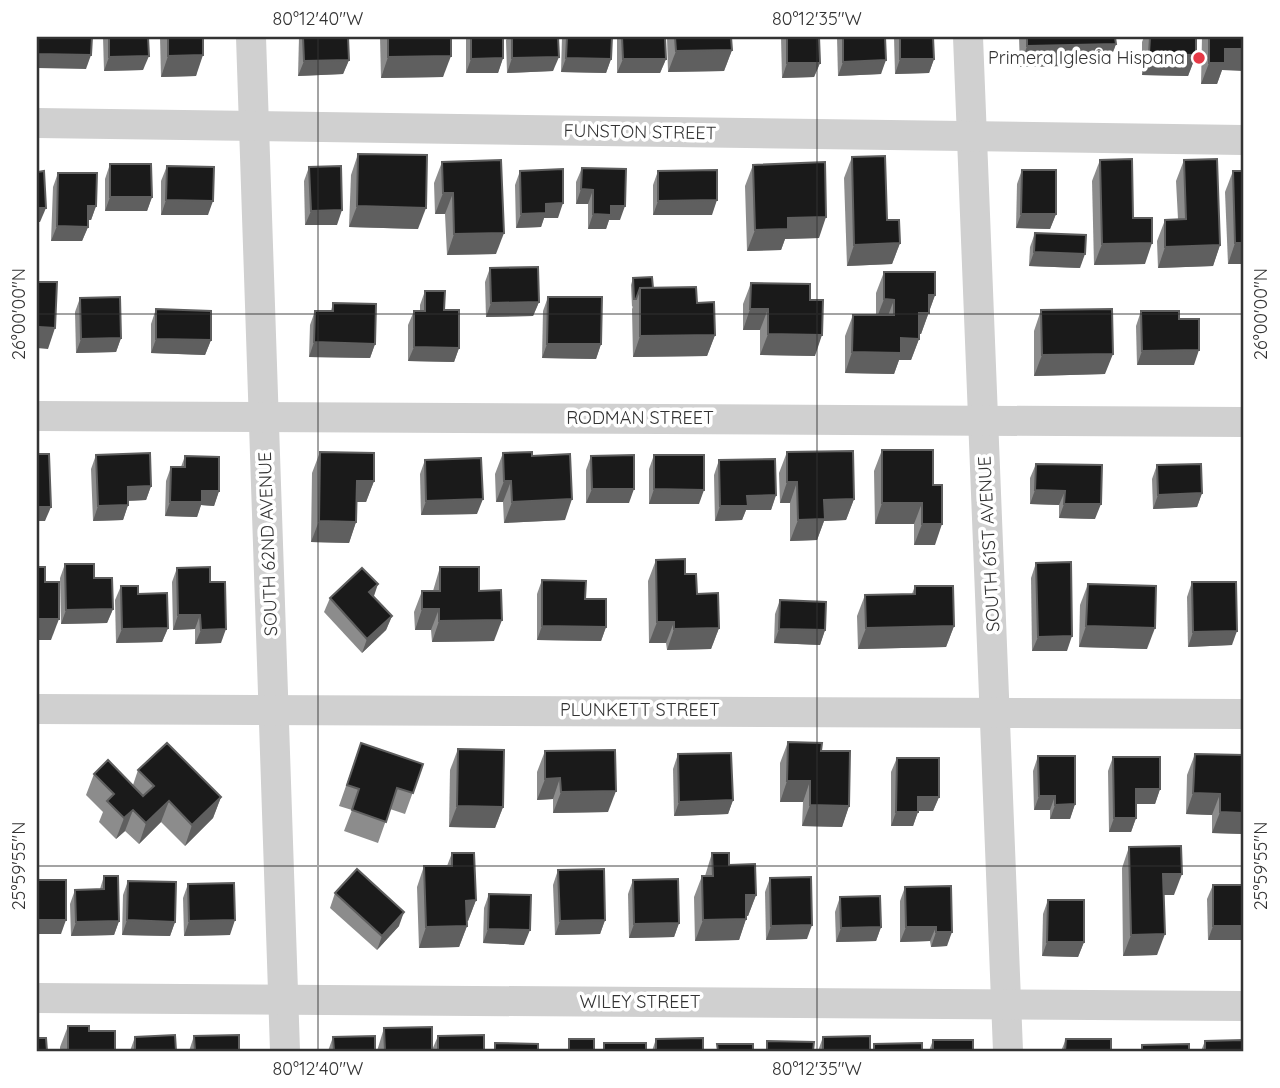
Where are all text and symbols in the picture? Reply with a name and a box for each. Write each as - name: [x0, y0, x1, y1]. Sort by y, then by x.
- text: 80°12'40"W: [273, 7, 364, 30]
- text: 80°12'35"W: [772, 7, 862, 30]
- place label: Primera Iglesia Hispana: [988, 46, 1185, 69]
- marker: Primera Iglesia Hispana: [1191, 50, 1207, 66]
- street label: FUNSTON STREET: [563, 119, 717, 144]
- text: 26°00'00"N: [7, 268, 30, 360]
- text: 26°00'00"N: [1249, 268, 1272, 360]
- street label: RODMAN STREET: [566, 406, 714, 429]
- street label: SOUTH 62ND AVENUE: [253, 451, 282, 637]
- street label: SOUTH 61ST AVENUE: [972, 456, 1005, 633]
- street label: PLUNKETT STREET: [560, 698, 720, 721]
- text: 25°59'55"N: [7, 822, 30, 910]
- text: 25°59'55"N: [1249, 822, 1272, 910]
- street label: WILEY STREET: [579, 990, 701, 1013]
- text: 80°12'40"W: [273, 1057, 364, 1080]
- text: 80°12'35"W: [772, 1057, 862, 1080]

